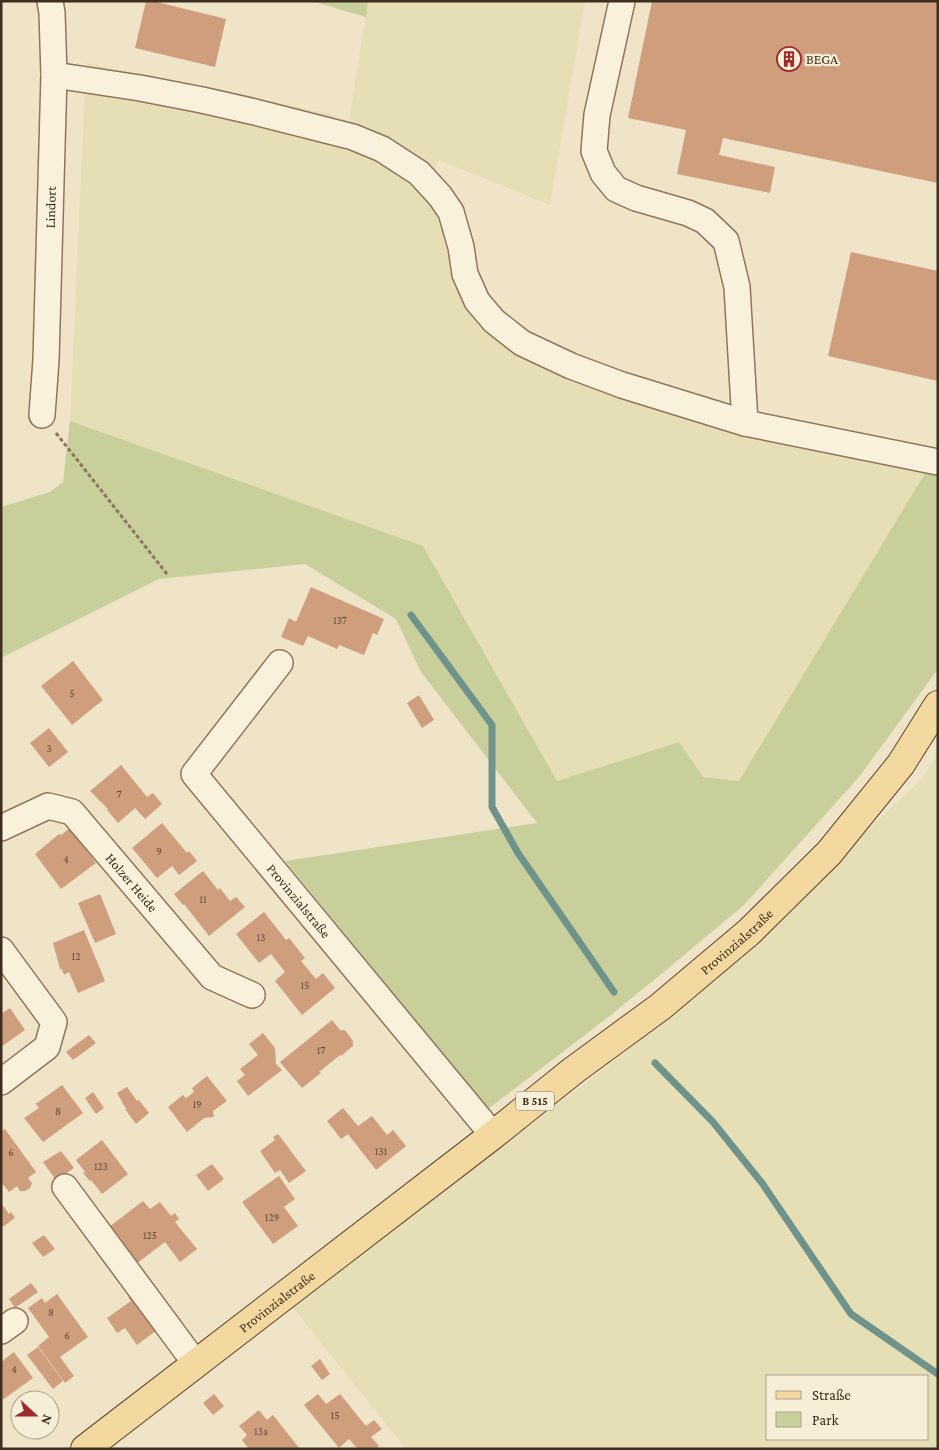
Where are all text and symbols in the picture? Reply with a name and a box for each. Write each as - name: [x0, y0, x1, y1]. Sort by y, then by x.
- building icon: BEGA: [776, 46, 802, 72]
- place label: BEGA: [806, 51, 838, 67]
- street label: Lindort: [42, 186, 59, 228]
- house number: 137: [333, 614, 347, 626]
- house number: 5: [69, 687, 75, 699]
- house number: 3: [46, 742, 52, 754]
- house number: 7: [116, 788, 122, 800]
- house number: 9: [156, 845, 162, 857]
- street label: Holzer Heide: [102, 850, 161, 915]
- house number: 4: [63, 853, 69, 865]
- street label: Provinzialstraße: [264, 860, 334, 941]
- house number: 11: [199, 893, 207, 905]
- street label: Provinzialstraße: [697, 905, 776, 978]
- house number: 13: [257, 931, 265, 943]
- house number: 12: [72, 950, 80, 962]
- house number: 15: [301, 979, 309, 991]
- house number: 17: [317, 1044, 325, 1056]
- road number: B 515: [516, 1092, 554, 1110]
- house number: 19: [192, 1098, 202, 1110]
- house number: 8: [55, 1105, 61, 1117]
- house number: 131: [375, 1145, 388, 1157]
- house number: 6: [8, 1146, 14, 1158]
- house number: 123: [94, 1160, 108, 1172]
- house number: 129: [265, 1211, 279, 1223]
- house number: 125: [143, 1229, 157, 1241]
- street label: Provinzialstraße: [236, 1267, 318, 1336]
- house number: 8: [48, 1306, 54, 1318]
- house number: 6: [64, 1329, 70, 1341]
- house number: 4: [11, 1363, 17, 1375]
- legend: [766, 1375, 929, 1440]
- text: Straße: [812, 1387, 851, 1403]
- north arrow: [10, 1390, 60, 1440]
- house number: 15: [331, 1409, 339, 1421]
- text: N: [38, 1412, 56, 1427]
- text: Park: [812, 1412, 839, 1428]
- house number: 13a: [254, 1425, 268, 1437]

